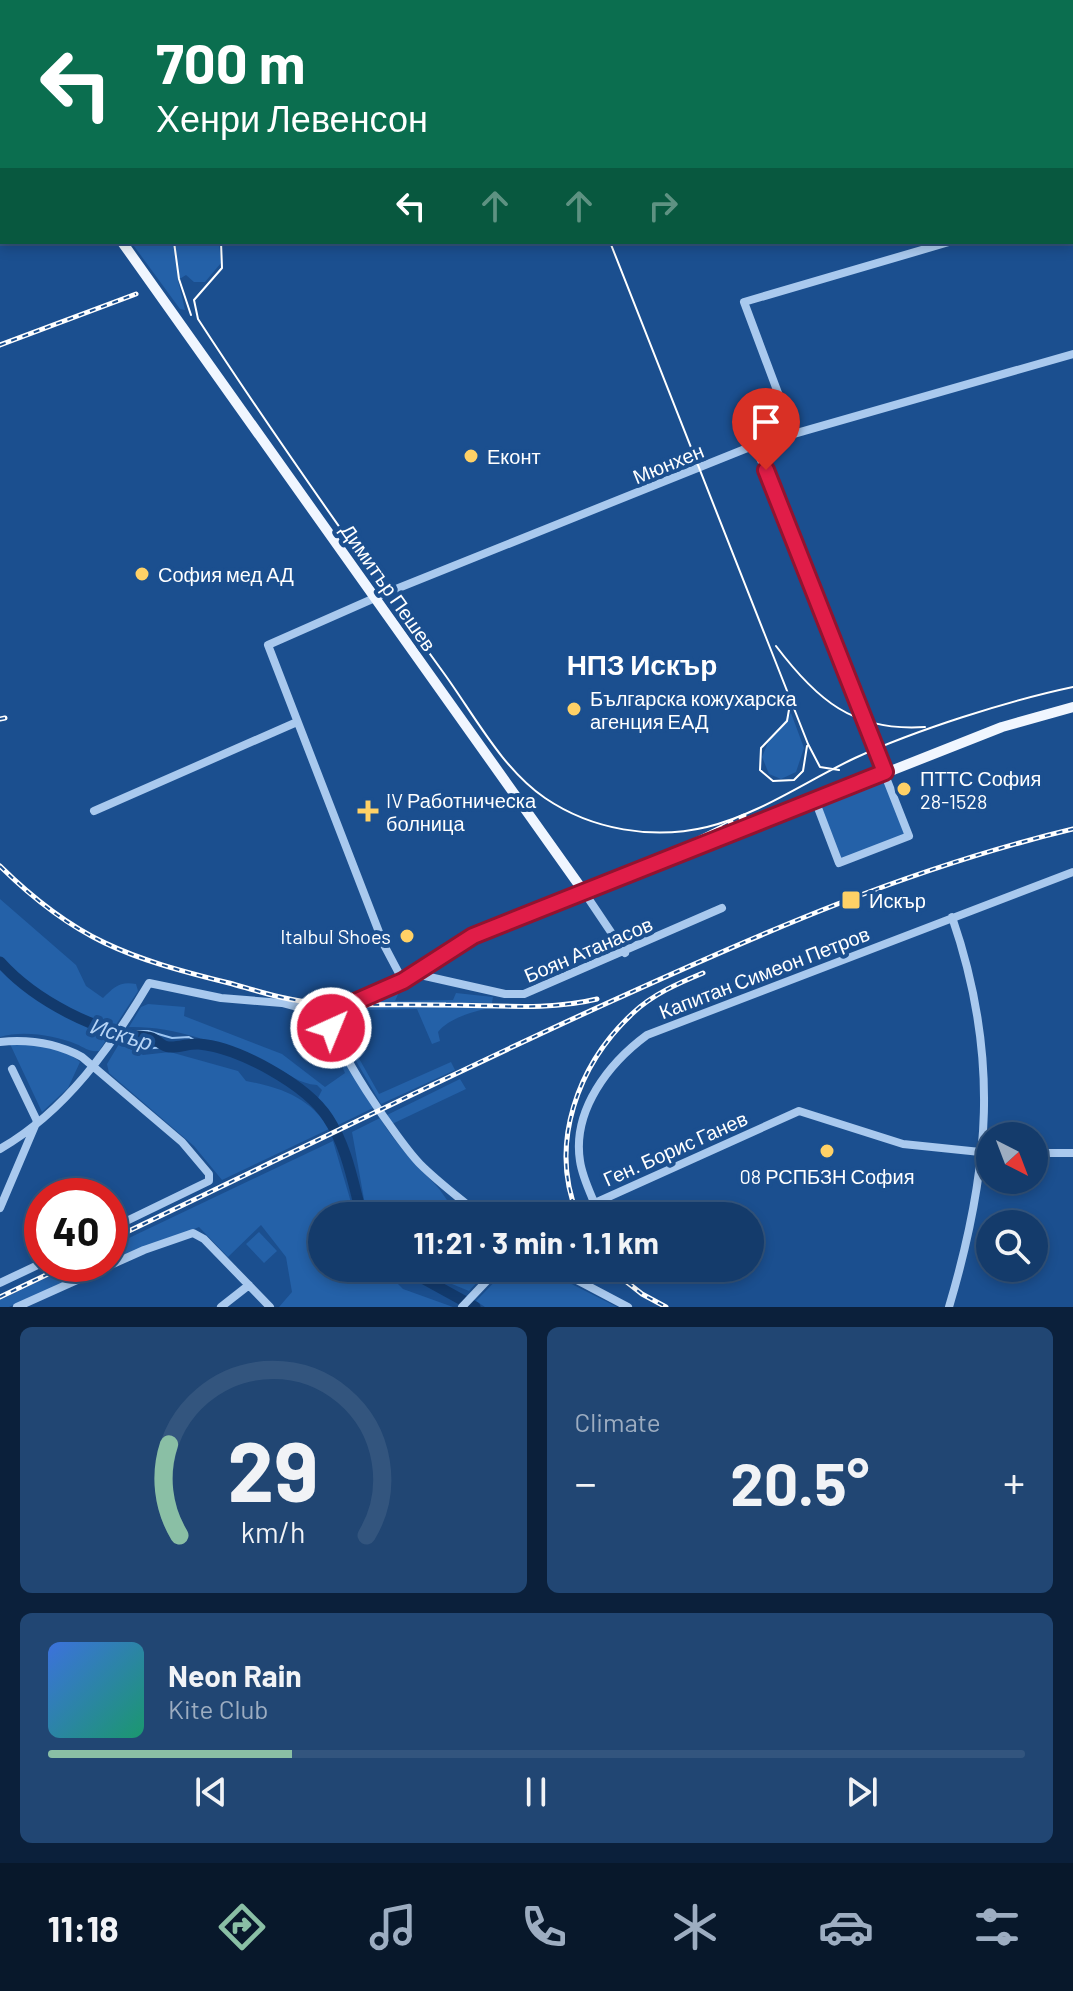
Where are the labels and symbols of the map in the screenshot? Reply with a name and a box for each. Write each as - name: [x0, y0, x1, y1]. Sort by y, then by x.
- pin: [732, 388, 800, 470]
- street label: Мюнхен: [629, 438, 707, 488]
- place label: Еконт: [487, 444, 541, 468]
- marker: Еконт: [462, 447, 480, 465]
- street label: Димитър Пешев: [336, 519, 442, 655]
- place label: София мед АД: [158, 562, 294, 586]
- marker: София мед АД: [133, 565, 151, 583]
- district label: НПЗ Искър: [567, 647, 717, 681]
- place label: Българска кожухарска агенция ЕАД: [590, 686, 797, 733]
- marker: Българска кожухарска агенция ЕАД: [565, 700, 583, 718]
- place label: ПТТС София 28-1528: [920, 766, 1041, 813]
- marker: ПТТС София 28-1528: [895, 780, 913, 798]
- place label: IV Работническа болница: [386, 788, 537, 835]
- marker: IV Работническа болница: [357, 800, 379, 822]
- place label: Искър: [869, 888, 926, 912]
- marker: Искър: [840, 889, 862, 911]
- street label: Боян Атанасов: [520, 911, 656, 987]
- street label: Капитан Симеон Петров: [655, 921, 873, 1023]
- place label: Italbul Shoes: [280, 924, 391, 948]
- marker: Italbul Shoes: [398, 927, 416, 945]
- position arrow: [289, 986, 373, 1070]
- water label: Искър: [88, 1011, 156, 1056]
- street label: Ген. Борис Ганев: [599, 1105, 751, 1191]
- north arrow: [976, 1122, 1048, 1194]
- marker: 08 РСПБЗН София: [818, 1142, 836, 1160]
- place label: 08 РСПБЗН София: [739, 1164, 915, 1188]
- speed limit sign: 40: [24, 1178, 128, 1282]

